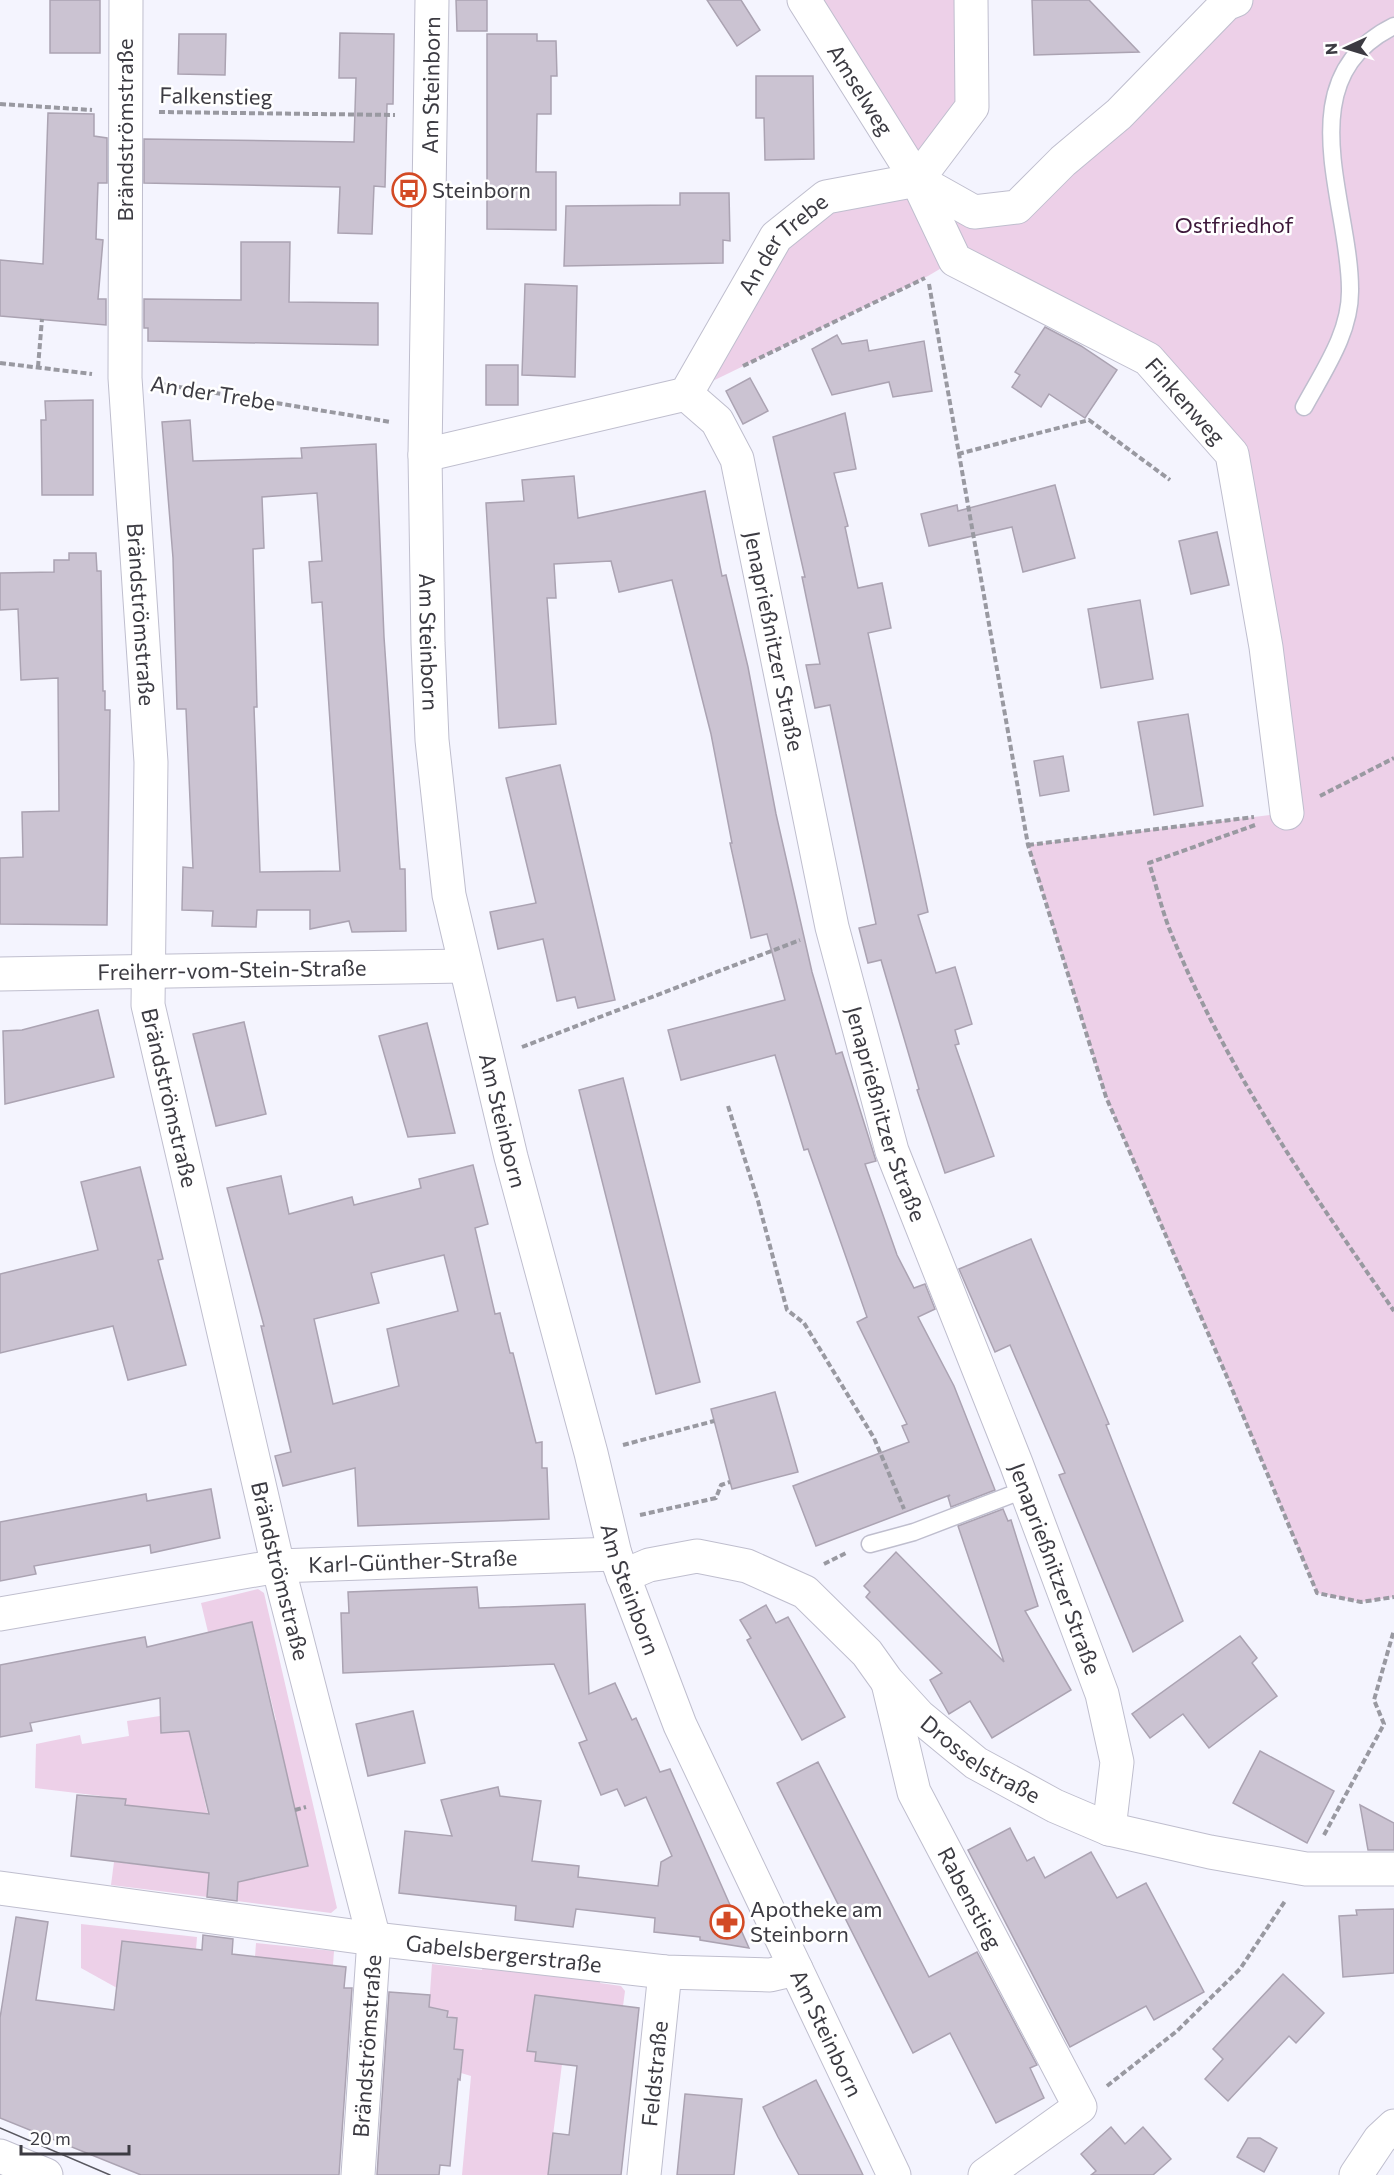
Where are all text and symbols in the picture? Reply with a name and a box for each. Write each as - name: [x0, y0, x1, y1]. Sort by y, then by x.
- street label: Am Steinborn: [416, 16, 445, 154]
- north arrow: [1316, 18, 1376, 78]
- street label: Brändströmstraße: [111, 38, 138, 222]
- street label: Amselweg: [822, 39, 899, 140]
- text: N: [1321, 42, 1340, 56]
- street label: Falkenstieg: [159, 81, 273, 110]
- bus stop icon: Steinborn: [391, 172, 427, 208]
- place label: Steinborn: [432, 176, 531, 203]
- street label: An der Trebe: [732, 187, 833, 299]
- park label: Ostfriedhof: [1175, 211, 1294, 238]
- street label: Finkenweg: [1140, 352, 1231, 450]
- street label: An der Trebe: [149, 369, 278, 416]
- street label: Brändströmstraße: [122, 522, 161, 707]
- street label: Jenaprießnitzer Straße: [739, 529, 810, 754]
- street label: Am Steinborn: [414, 573, 445, 711]
- street label: Freiherr-vom-Stein-Straße: [97, 954, 367, 985]
- street label: Jenaprießnitzer Straße: [841, 1003, 933, 1225]
- street label: Brändströmstraße: [136, 1005, 204, 1190]
- street label: Am Steinborn: [474, 1050, 533, 1191]
- street label: Jenaprießnitzer Straße: [1004, 1459, 1108, 1678]
- street label: Brändströmstraße: [246, 1479, 316, 1663]
- street label: Am Steinborn: [595, 1521, 666, 1659]
- street label: Karl-Günther-Straße: [308, 1543, 518, 1578]
- street label: Drosselstraße: [915, 1709, 1045, 1808]
- street label: Rabenstieg: [932, 1842, 1008, 1954]
- place label: Apotheke am Steinborn: [750, 1895, 882, 1947]
- pharmacy icon: Apotheke am Steinborn: [709, 1904, 745, 1940]
- street label: Gabelsbergerstraße: [404, 1929, 603, 1978]
- street label: Brändströmstraße: [347, 1954, 386, 2138]
- street label: Am Steinborn: [785, 1965, 869, 2101]
- street label: Feldstraße: [635, 2019, 673, 2128]
- scale bar: [21, 2118, 129, 2156]
- text: 20 m: [30, 2127, 71, 2149]

